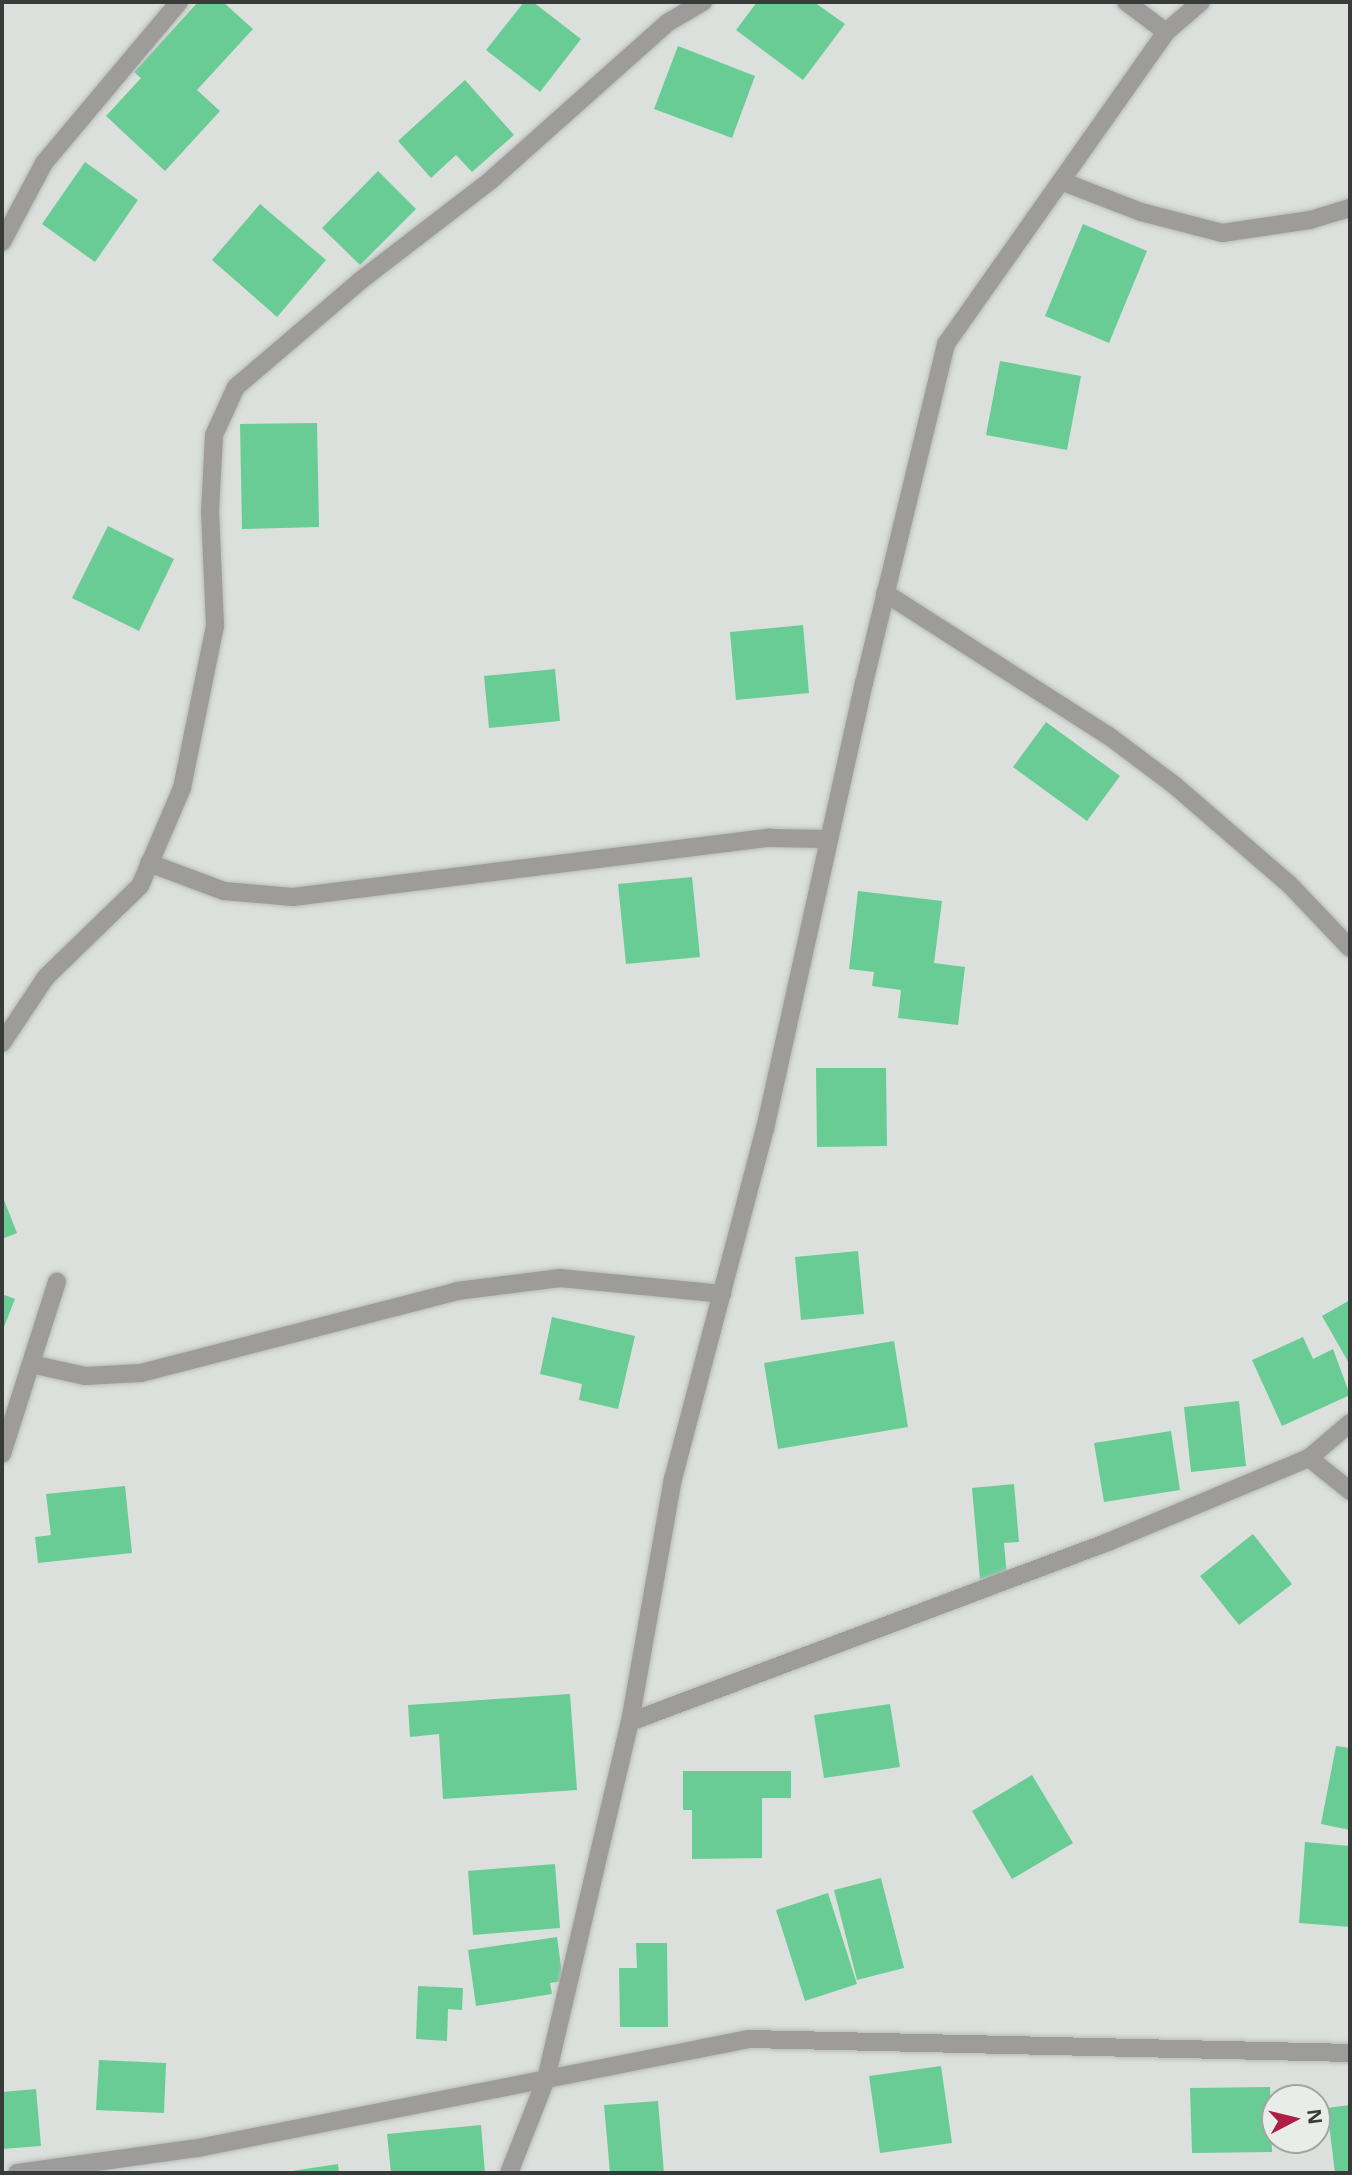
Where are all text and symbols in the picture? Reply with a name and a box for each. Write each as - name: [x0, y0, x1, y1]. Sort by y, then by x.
- north arrow: [1261, 2084, 1331, 2154]
- text: N: [1301, 2107, 1329, 2126]

